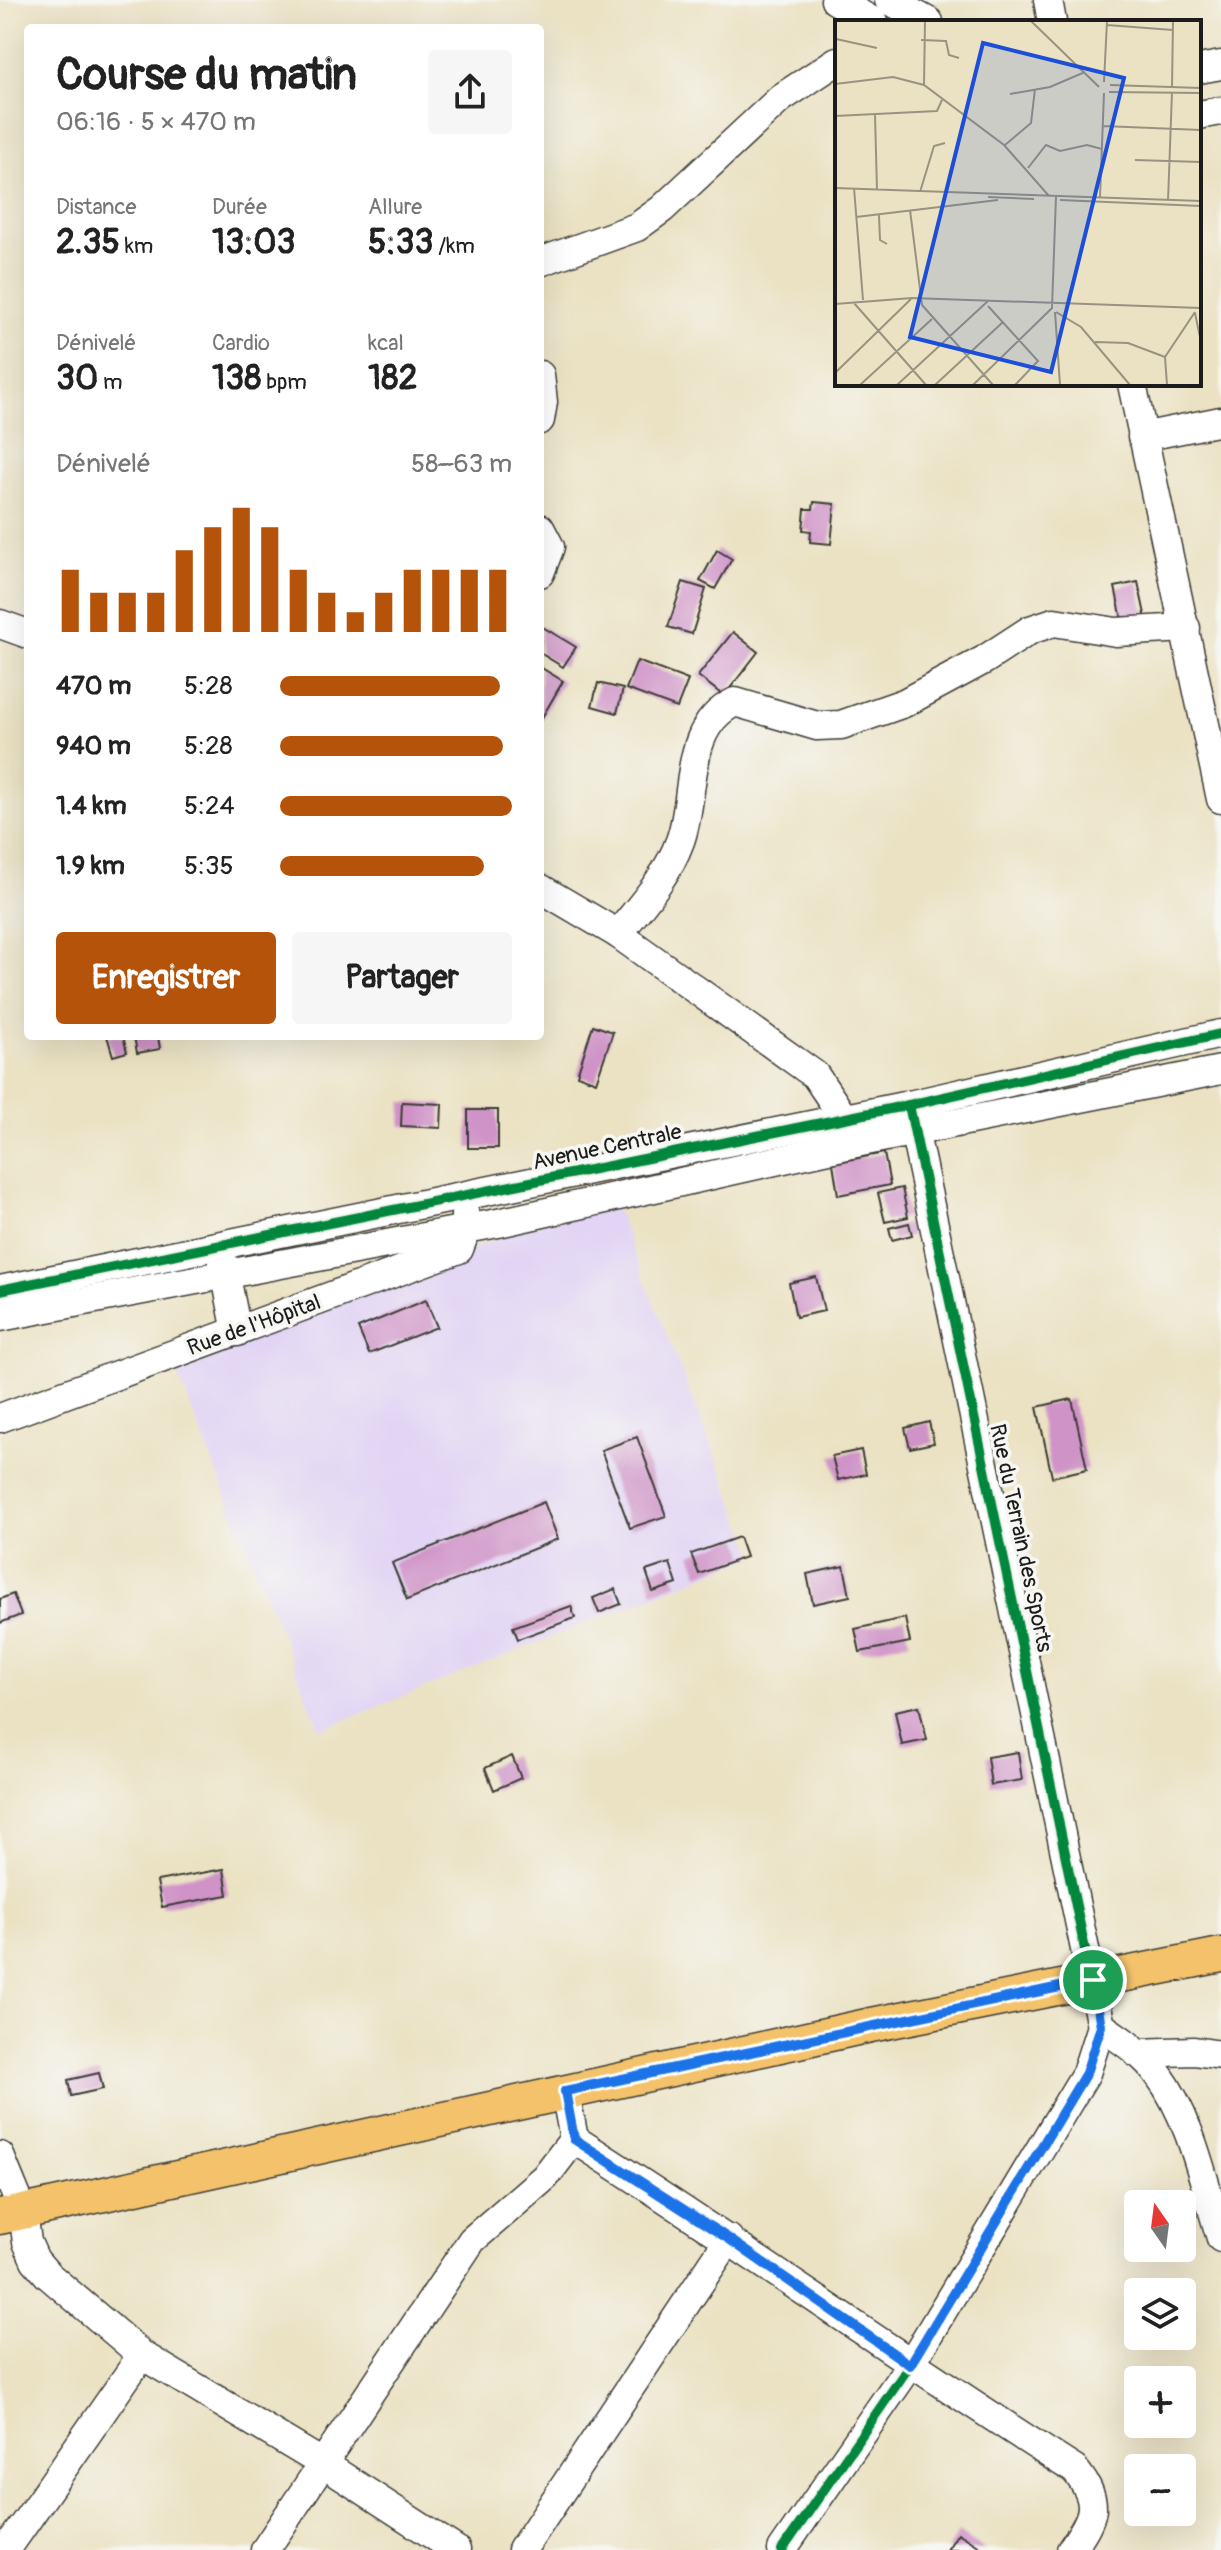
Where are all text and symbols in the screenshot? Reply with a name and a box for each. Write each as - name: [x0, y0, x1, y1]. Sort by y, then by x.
- inset map: [835, 20, 1201, 386]
- text: Course du matin: [56, 48, 357, 103]
- button: share: [428, 50, 512, 134]
- text: 06:16 · 5 × 470 m: [56, 106, 256, 138]
- text: Distance: [56, 193, 136, 221]
- text: Durée: [212, 193, 267, 221]
- text: Allure: [368, 193, 422, 221]
- text: 2.35: [56, 221, 120, 264]
- text: 13:03: [212, 221, 296, 264]
- text: 5:33: [368, 221, 433, 264]
- text: km: [120, 232, 153, 260]
- text: /km: [433, 232, 475, 260]
- text: Dénivelé: [56, 329, 136, 357]
- text: Cardio: [212, 329, 270, 357]
- text: kcal: [368, 329, 404, 357]
- text: 30: [56, 357, 98, 400]
- text: 138: [212, 357, 261, 400]
- text: 182: [368, 357, 417, 400]
- text: m: [98, 368, 123, 396]
- text: bpm: [261, 368, 307, 396]
- text: Dénivelé: [56, 448, 151, 480]
- text: 58–63 m: [411, 448, 512, 480]
- text: 470 m: [56, 670, 131, 702]
- text: 5:28: [184, 670, 233, 702]
- text: 940 m: [56, 730, 131, 762]
- text: 5:28: [184, 730, 233, 762]
- text: 1.4 km: [56, 790, 127, 822]
- text: 5:24: [184, 790, 235, 822]
- text: 1.9 km: [56, 850, 125, 882]
- text: 5:35: [184, 850, 234, 882]
- button: Enregistrer: [56, 932, 276, 1024]
- button: Partager: [292, 932, 512, 1024]
- street label: Avenue Centrale: [530, 1118, 684, 1176]
- street label: Rue de l'Hôpital: [183, 1288, 325, 1362]
- street label: Rue du Terrain des Sports: [983, 1421, 1059, 1655]
- pin: [1059, 1946, 1127, 2014]
- icon: arrive: [1071, 1958, 1115, 2002]
- north arrow: [1124, 2190, 1196, 2262]
- map controls: [1124, 2190, 1196, 2526]
- button: layers: [1124, 2278, 1196, 2350]
- button: +: [1124, 2366, 1196, 2438]
- button: −: [1124, 2454, 1196, 2526]

